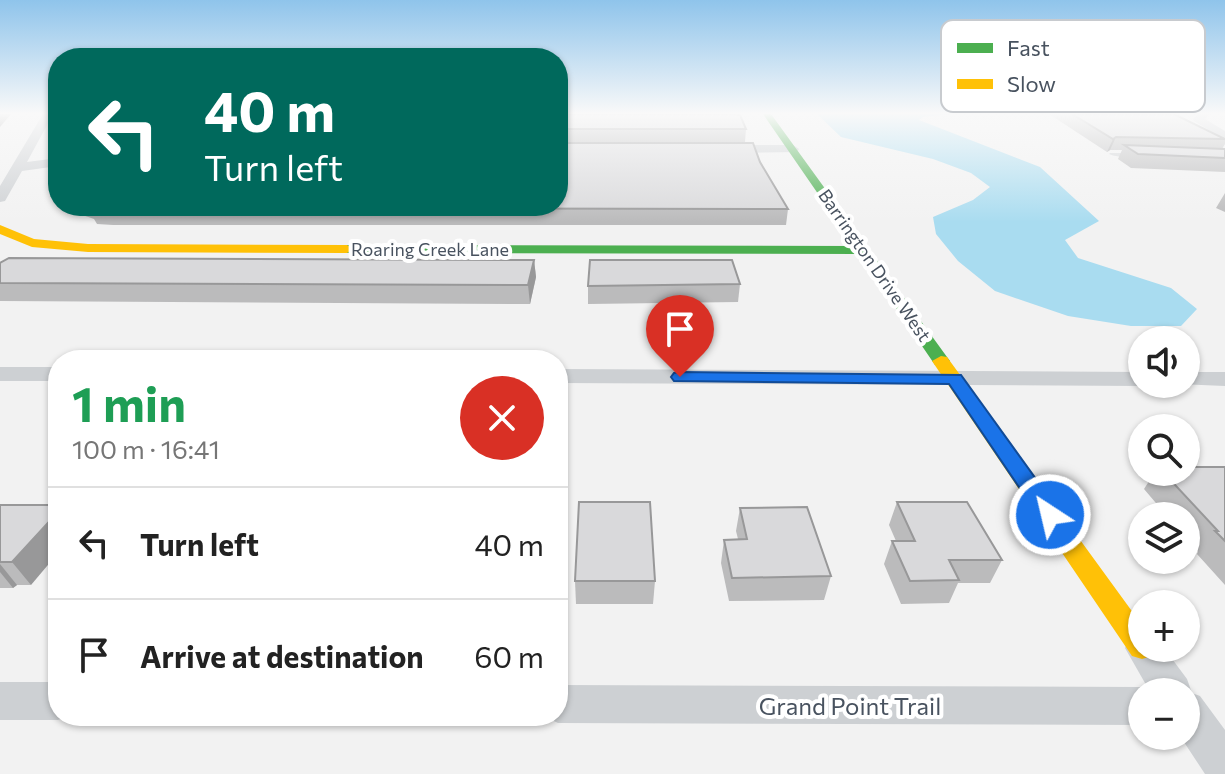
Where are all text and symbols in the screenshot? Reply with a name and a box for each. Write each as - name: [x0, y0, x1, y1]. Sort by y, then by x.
- legend: [941, 20, 1205, 112]
- text: Fast: [1007, 34, 1050, 61]
- text: Slow: [1007, 70, 1056, 97]
- text: 40 m: [204, 75, 335, 144]
- icon: left: [72, 80, 176, 184]
- text: Turn left: [204, 144, 343, 188]
- street label: Barrington Drive West: [814, 185, 936, 345]
- street label: Roaring Creek Lane: [351, 238, 509, 260]
- pin: [646, 295, 714, 377]
- icon: arrive: [658, 307, 702, 351]
- map controls: [1128, 326, 1200, 750]
- button: sound: [1128, 326, 1200, 398]
- text: 1 min: [72, 373, 186, 432]
- button: close: [460, 376, 544, 460]
- button: search: [1128, 414, 1200, 486]
- text: 100 m · 16:41: [72, 433, 220, 464]
- position arrow: [1008, 473, 1092, 557]
- button: layers: [1128, 502, 1200, 574]
- icon: left: [72, 521, 116, 565]
- text: Turn left: [140, 525, 259, 562]
- text: 40 m: [475, 525, 544, 562]
- button: +: [1128, 590, 1200, 662]
- icon: arrive: [72, 633, 116, 677]
- text: Arrive at destination: [140, 637, 424, 674]
- text: 60 m: [474, 637, 544, 674]
- button: −: [1128, 678, 1200, 750]
- street label: Grand Point Trail: [759, 691, 941, 720]

